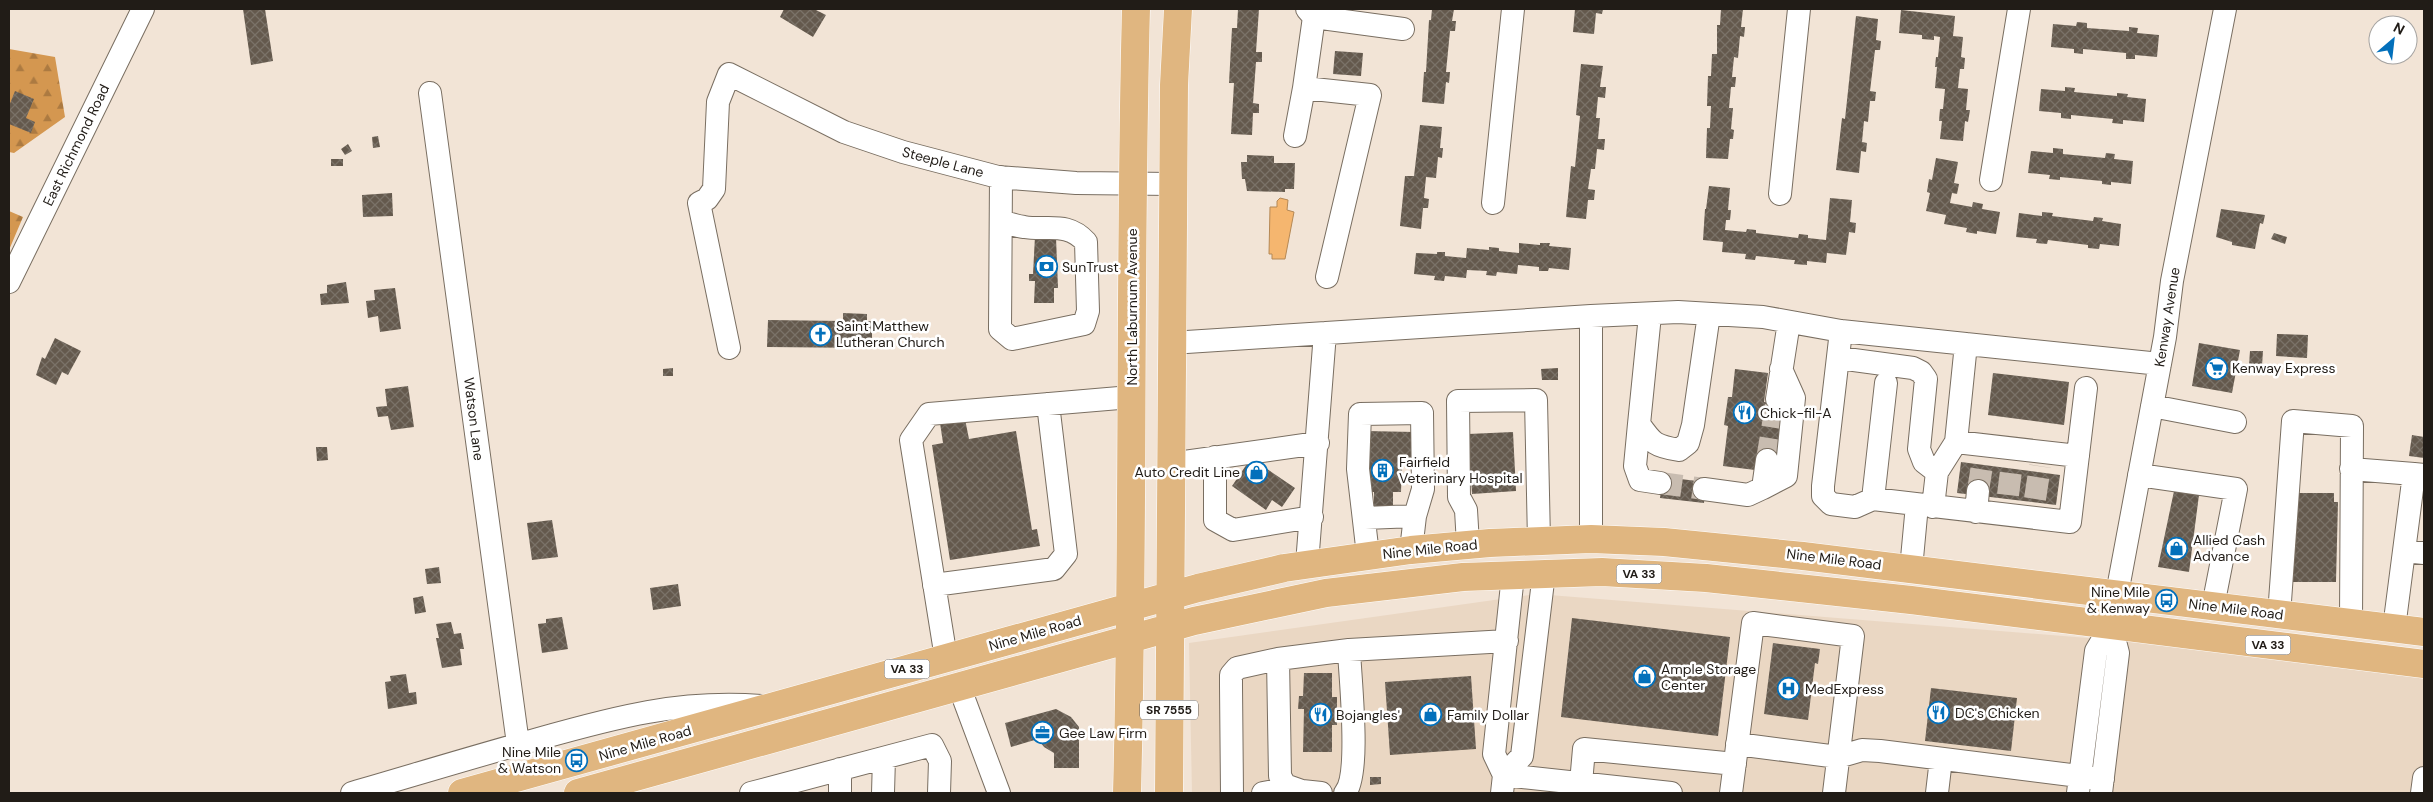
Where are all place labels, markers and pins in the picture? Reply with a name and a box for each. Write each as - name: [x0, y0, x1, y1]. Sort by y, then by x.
- bank icon: SunTrust: [1034, 255, 1058, 279]
- place label: SunTrust: [1062, 258, 1119, 276]
- place label: Saint Matthew Lutheran Church: [836, 317, 945, 351]
- church icon: Saint Matthew Lutheran Church: [808, 322, 832, 346]
- supermarket icon: Kenway Express: [2204, 356, 2228, 380]
- place label: Kenway Express: [2232, 359, 2336, 377]
- restaurant icon: Chick-fil-A: [1732, 401, 1756, 425]
- place label: Chick-fil-A: [1760, 404, 1832, 422]
- place label: Fairfield Veterinary Hospital: [1399, 453, 1523, 487]
- building icon: Fairfield Veterinary Hospital: [1371, 458, 1395, 482]
- shop icon: Auto Credit Line: [1244, 460, 1268, 484]
- place label: Auto Credit Line: [1135, 463, 1240, 481]
- place label: Allied Cash Advance: [2193, 531, 2265, 565]
- shop icon: Allied Cash Advance: [2165, 536, 2189, 560]
- place label: Nine Mile & Kenway: [2087, 583, 2150, 617]
- bus stop icon: Nine Mile & Kenway: [2154, 588, 2178, 612]
- place label: Ample Storage Center: [1661, 660, 1756, 694]
- shop icon: Ample Storage Center: [1633, 665, 1657, 689]
- hospital icon: MedExpress: [1777, 677, 1801, 701]
- place label: MedExpress: [1805, 680, 1884, 698]
- restaurant icon: DC's Chicken: [1927, 701, 1951, 725]
- restaurant icon: Bojangles': [1308, 703, 1332, 727]
- shop icon: Family Dollar: [1419, 703, 1443, 727]
- place label: DC's Chicken: [1955, 704, 2040, 722]
- place label: Bojangles': [1336, 706, 1400, 724]
- place label: Family Dollar: [1447, 706, 1529, 724]
- office icon: Gee Law Firm: [1031, 721, 1055, 745]
- place label: Gee Law Firm: [1059, 724, 1147, 742]
- place label: Nine Mile & Watson: [498, 743, 561, 777]
- bus stop icon: Nine Mile & Watson: [565, 748, 589, 772]

